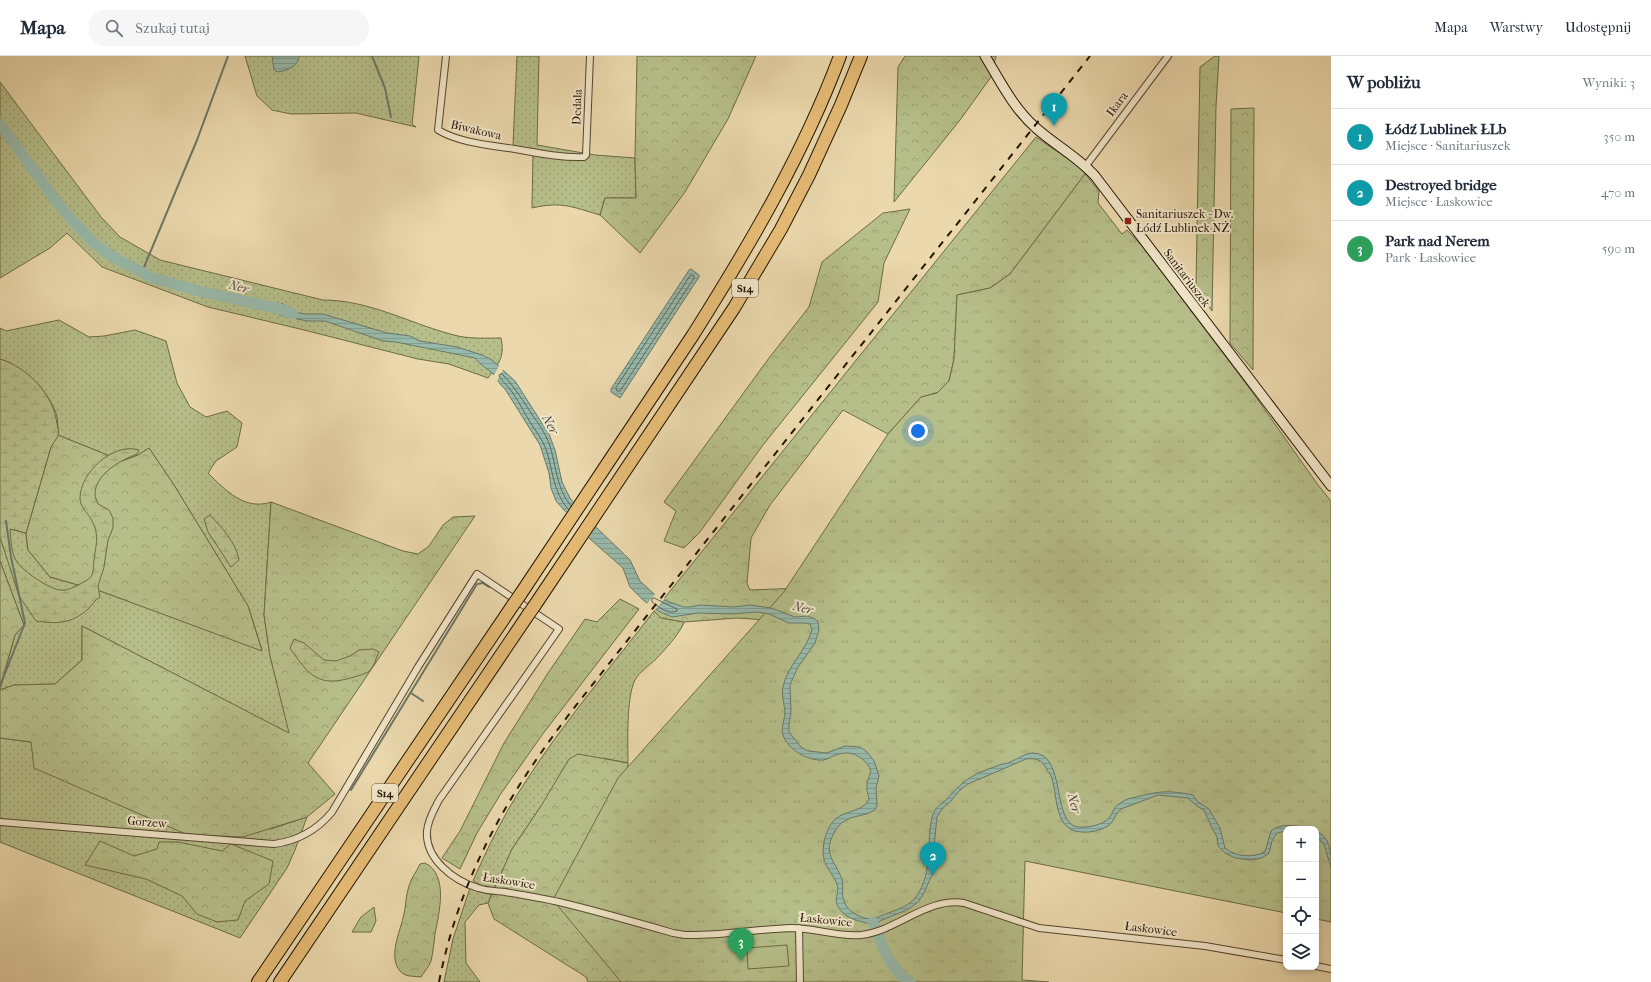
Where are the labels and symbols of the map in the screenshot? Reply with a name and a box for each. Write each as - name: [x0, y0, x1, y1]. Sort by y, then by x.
- street label: Dedala: [569, 88, 585, 125]
- street label: Ikara: [1103, 89, 1131, 119]
- pin: 1: [1041, 93, 1067, 126]
- street label: Biwakowa: [449, 117, 503, 143]
- place label: Sanitariuszek - Dw. Łódź Lublinek NŻ: [1136, 207, 1233, 235]
- marker: Sanitariuszek - Dw. Łódź Lublinek NŻ: [1123, 216, 1133, 226]
- street label: Sanitariuszek: [1161, 246, 1214, 310]
- water label: Ner: [226, 276, 252, 297]
- road number: S14: [732, 279, 758, 297]
- water label: Ner: [539, 411, 563, 438]
- your location: [908, 421, 928, 441]
- water label: Ner: [790, 598, 816, 618]
- road number: S14: [372, 784, 398, 802]
- water label: Ner: [1064, 790, 1085, 816]
- street label: Gorzew: [127, 813, 168, 831]
- pin: 2: [920, 842, 946, 875]
- street label: Łaskowice: [482, 870, 536, 892]
- street label: Łaskowice: [799, 910, 853, 930]
- street label: Łaskowice: [1124, 919, 1178, 939]
- pin: 3: [728, 928, 754, 961]

